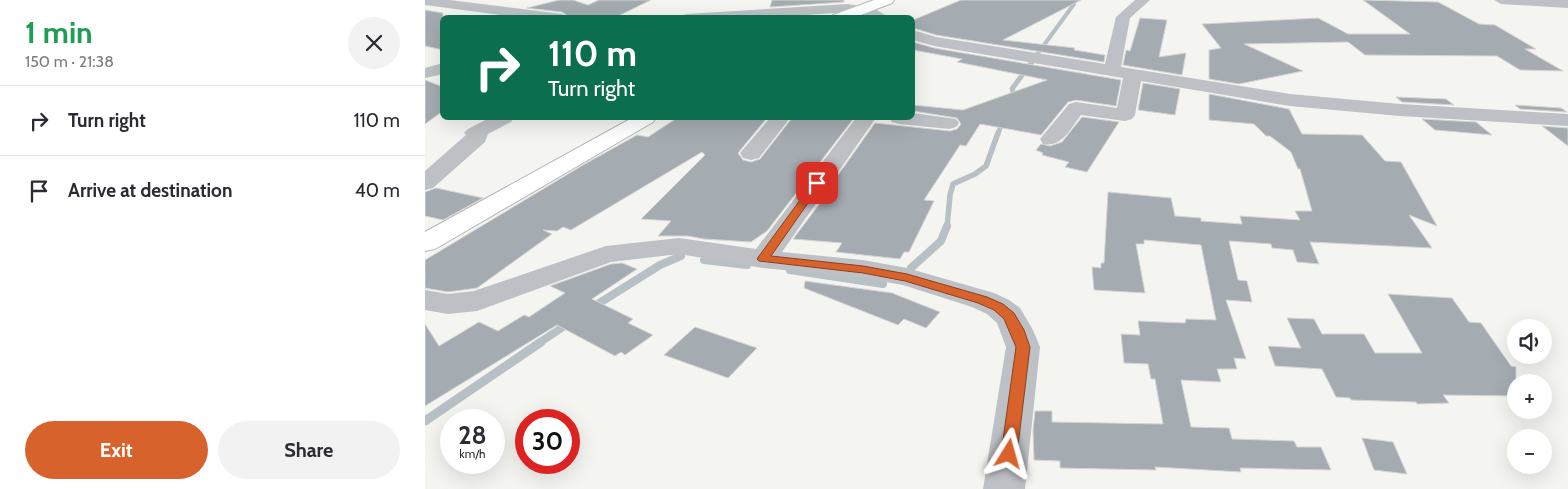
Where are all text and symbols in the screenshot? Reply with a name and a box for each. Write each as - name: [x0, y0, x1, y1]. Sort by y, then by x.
- text: 1 min: [25, 14, 93, 51]
- button: close: [348, 17, 400, 69]
- text: 110 m: [548, 32, 637, 75]
- icon: right: [465, 35, 530, 100]
- text: 150 m · 21:38: [25, 52, 114, 71]
- text: Turn right: [548, 75, 635, 102]
- icon: right: [25, 107, 53, 135]
- text: Turn right: [68, 109, 146, 132]
- text: 110 m: [353, 109, 400, 132]
- pin: [796, 162, 838, 204]
- icon: arrive: [803, 169, 831, 197]
- icon: arrive: [25, 177, 53, 205]
- text: Arrive at destination: [68, 179, 232, 202]
- text: 40 m: [355, 179, 400, 202]
- map controls: [1507, 319, 1552, 474]
- button: sound: [1507, 319, 1552, 364]
- button: +: [1507, 374, 1552, 419]
- speed limit sign: 30: [515, 409, 580, 474]
- text: 28: [458, 420, 487, 450]
- button: Exit: [25, 421, 208, 479]
- button: Share: [218, 421, 400, 479]
- position arrow: [982, 427, 1034, 479]
- button: −: [1507, 429, 1552, 474]
- text: km/h: [459, 446, 486, 461]

